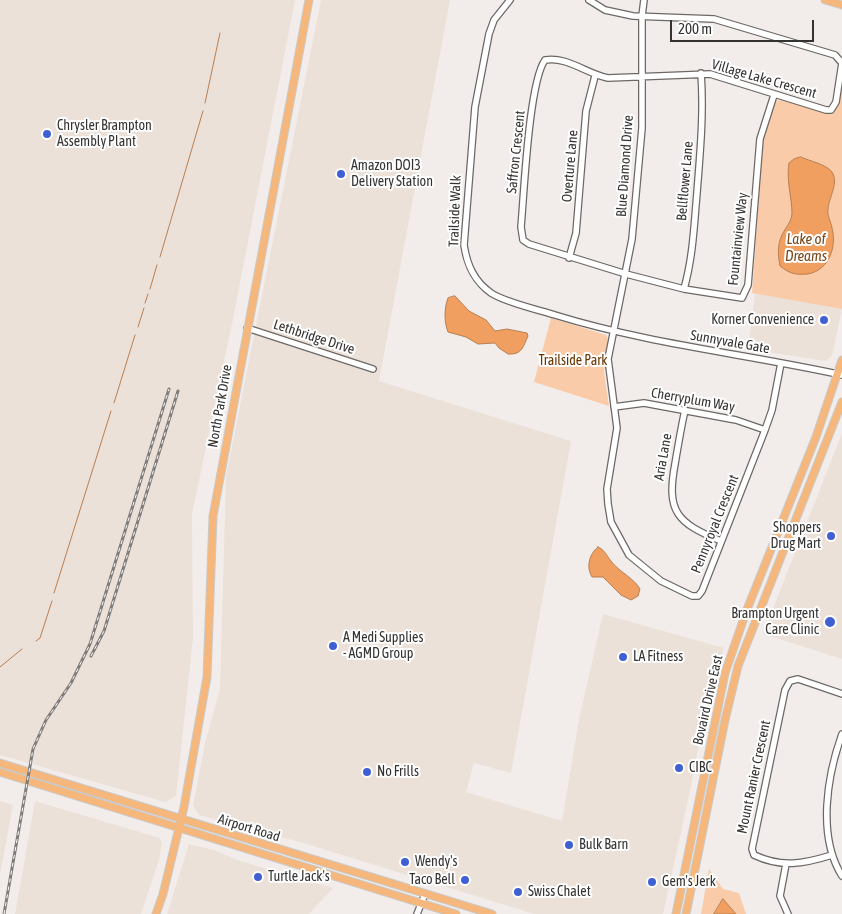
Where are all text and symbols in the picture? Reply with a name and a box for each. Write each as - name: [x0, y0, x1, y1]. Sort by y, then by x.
- scale bar: [672, 10, 816, 42]
- text: 200 m: [678, 20, 712, 37]
- street label: Village Lake Crescent: [710, 56, 818, 102]
- street label: Saffron Crescent: [503, 110, 529, 194]
- street label: Blue Diamond Drive: [613, 114, 637, 218]
- place label: Chrysler Brampton Assembly Plant: [57, 118, 152, 150]
- marker: Chrysler Brampton Assembly Plant: [41, 128, 53, 140]
- street label: Overture Lane: [558, 129, 582, 203]
- street label: Bellflower Lane: [673, 140, 697, 222]
- place label: Amazon DOI3 Delivery Station: [351, 158, 433, 190]
- marker: Amazon DOI3 Delivery Station: [335, 168, 347, 180]
- street label: Trailside Walk: [445, 175, 465, 247]
- street label: Fountainview Way: [725, 192, 751, 286]
- water label: Lake of Dreams: [785, 230, 827, 265]
- place label: Korner Convenience: [711, 312, 814, 328]
- marker: Korner Convenience: [818, 314, 830, 326]
- street label: Lethbridge Drive: [271, 316, 357, 358]
- street label: Sunnyvale Gate: [689, 327, 771, 357]
- park label: Trailside Park: [538, 353, 608, 369]
- street label: North Park Drive: [204, 363, 236, 449]
- street label: Cherryplum Way: [650, 384, 736, 416]
- street label: Aria Lane: [651, 432, 675, 482]
- street label: Pennyroyal Crescent: [688, 472, 742, 576]
- place label: Shoppers Drug Mart: [770, 520, 821, 552]
- marker: Shoppers Drug Mart: [825, 530, 837, 542]
- place label: Brampton Urgent Care Clinic: [731, 606, 819, 638]
- marker: Brampton Urgent Care Clinic: [823, 615, 837, 629]
- place label: A Medi Supplies - AGMD Group: [343, 630, 423, 662]
- marker: A Medi Supplies - AGMD Group: [327, 640, 339, 652]
- place label: LA Fitness: [633, 649, 683, 665]
- marker: LA Fitness: [617, 651, 629, 663]
- street label: Bovaird Drive East: [690, 653, 726, 747]
- street label: Mount Ranier Crescent: [734, 719, 774, 835]
- place label: CIBC: [689, 760, 712, 776]
- marker: CIBC: [673, 762, 685, 774]
- place label: No Frills: [377, 764, 419, 780]
- marker: No Frills: [361, 766, 373, 778]
- street label: Airport Road: [216, 811, 282, 845]
- place label: Bulk Barn: [579, 837, 628, 853]
- marker: Bulk Barn: [563, 839, 575, 851]
- place label: Wendy's: [415, 854, 458, 870]
- marker: Wendy's: [399, 856, 411, 868]
- place label: Turtle Jack's: [268, 869, 330, 885]
- marker: Turtle Jack's: [252, 871, 264, 883]
- place label: Taco Bell: [409, 872, 455, 888]
- marker: Taco Bell: [459, 874, 471, 886]
- place label: Gem's Jerk: [662, 874, 716, 890]
- marker: Gem's Jerk: [646, 876, 658, 888]
- place label: Swiss Chalet: [528, 884, 591, 900]
- marker: Swiss Chalet: [512, 886, 524, 898]

